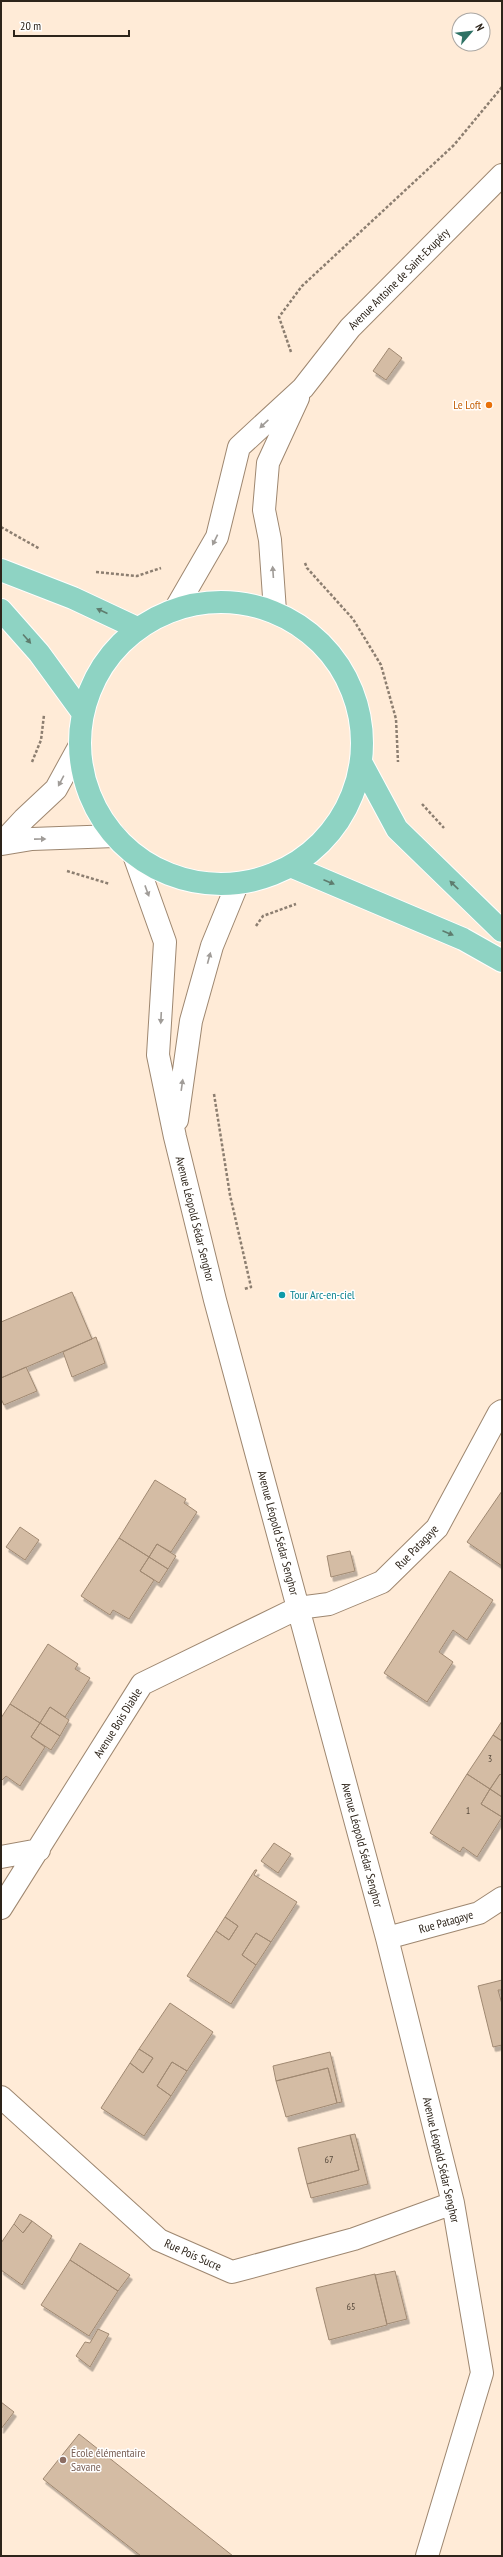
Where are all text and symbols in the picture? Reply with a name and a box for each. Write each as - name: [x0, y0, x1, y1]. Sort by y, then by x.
- scale bar: [14, 12, 129, 38]
- north arrow: [451, 12, 491, 52]
- text: 20 m: [20, 18, 41, 33]
- text: N: [472, 21, 487, 33]
- street label: Avenue Antoine de Saint-Exupéry: [345, 224, 453, 333]
- place label: Le Loft: [453, 397, 482, 412]
- marker: Le Loft: [484, 400, 494, 410]
- one-way arrow: [259, 419, 269, 429]
- one-way arrow: [211, 534, 218, 546]
- one-way arrow: [269, 566, 276, 579]
- one-way arrow: [95, 608, 107, 614]
- one-way arrow: [22, 634, 31, 644]
- one-way arrow: [58, 775, 64, 787]
- one-way arrow: [34, 836, 47, 842]
- one-way arrow: [323, 879, 335, 885]
- one-way arrow: [449, 880, 459, 889]
- one-way arrow: [144, 886, 150, 898]
- one-way arrow: [443, 930, 454, 936]
- one-way arrow: [206, 951, 212, 963]
- one-way arrow: [157, 1012, 164, 1024]
- one-way arrow: [179, 1079, 185, 1091]
- street label: Avenue Léopold Sédar Senghor: [173, 1155, 218, 1284]
- place label: Tour Arc-en-ciel: [290, 1287, 355, 1302]
- marker: Tour Arc-en-ciel: [277, 1290, 287, 1300]
- street label: Avenue Léopold Sédar Senghor: [255, 1469, 303, 1598]
- street label: Rue Patagaye: [392, 1521, 441, 1572]
- street label: Avenue Bois Diable: [90, 1685, 145, 1760]
- house number: 3: [488, 1752, 492, 1765]
- street label: Avenue Léopold Sédar Senghor: [339, 1781, 387, 1910]
- house number: 1: [466, 1804, 470, 1817]
- street label: Rue Patagaye: [417, 1907, 475, 1936]
- street label: Avenue Léopold Sédar Senghor: [420, 2096, 463, 2225]
- house number: 67: [325, 2153, 334, 2166]
- street label: Rue Pois Sucre: [162, 2235, 224, 2274]
- house number: 65: [347, 2300, 356, 2313]
- place label: École élémentaire Savane: [71, 2445, 145, 2474]
- marker: École élémentaire Savane: [58, 2455, 68, 2465]

